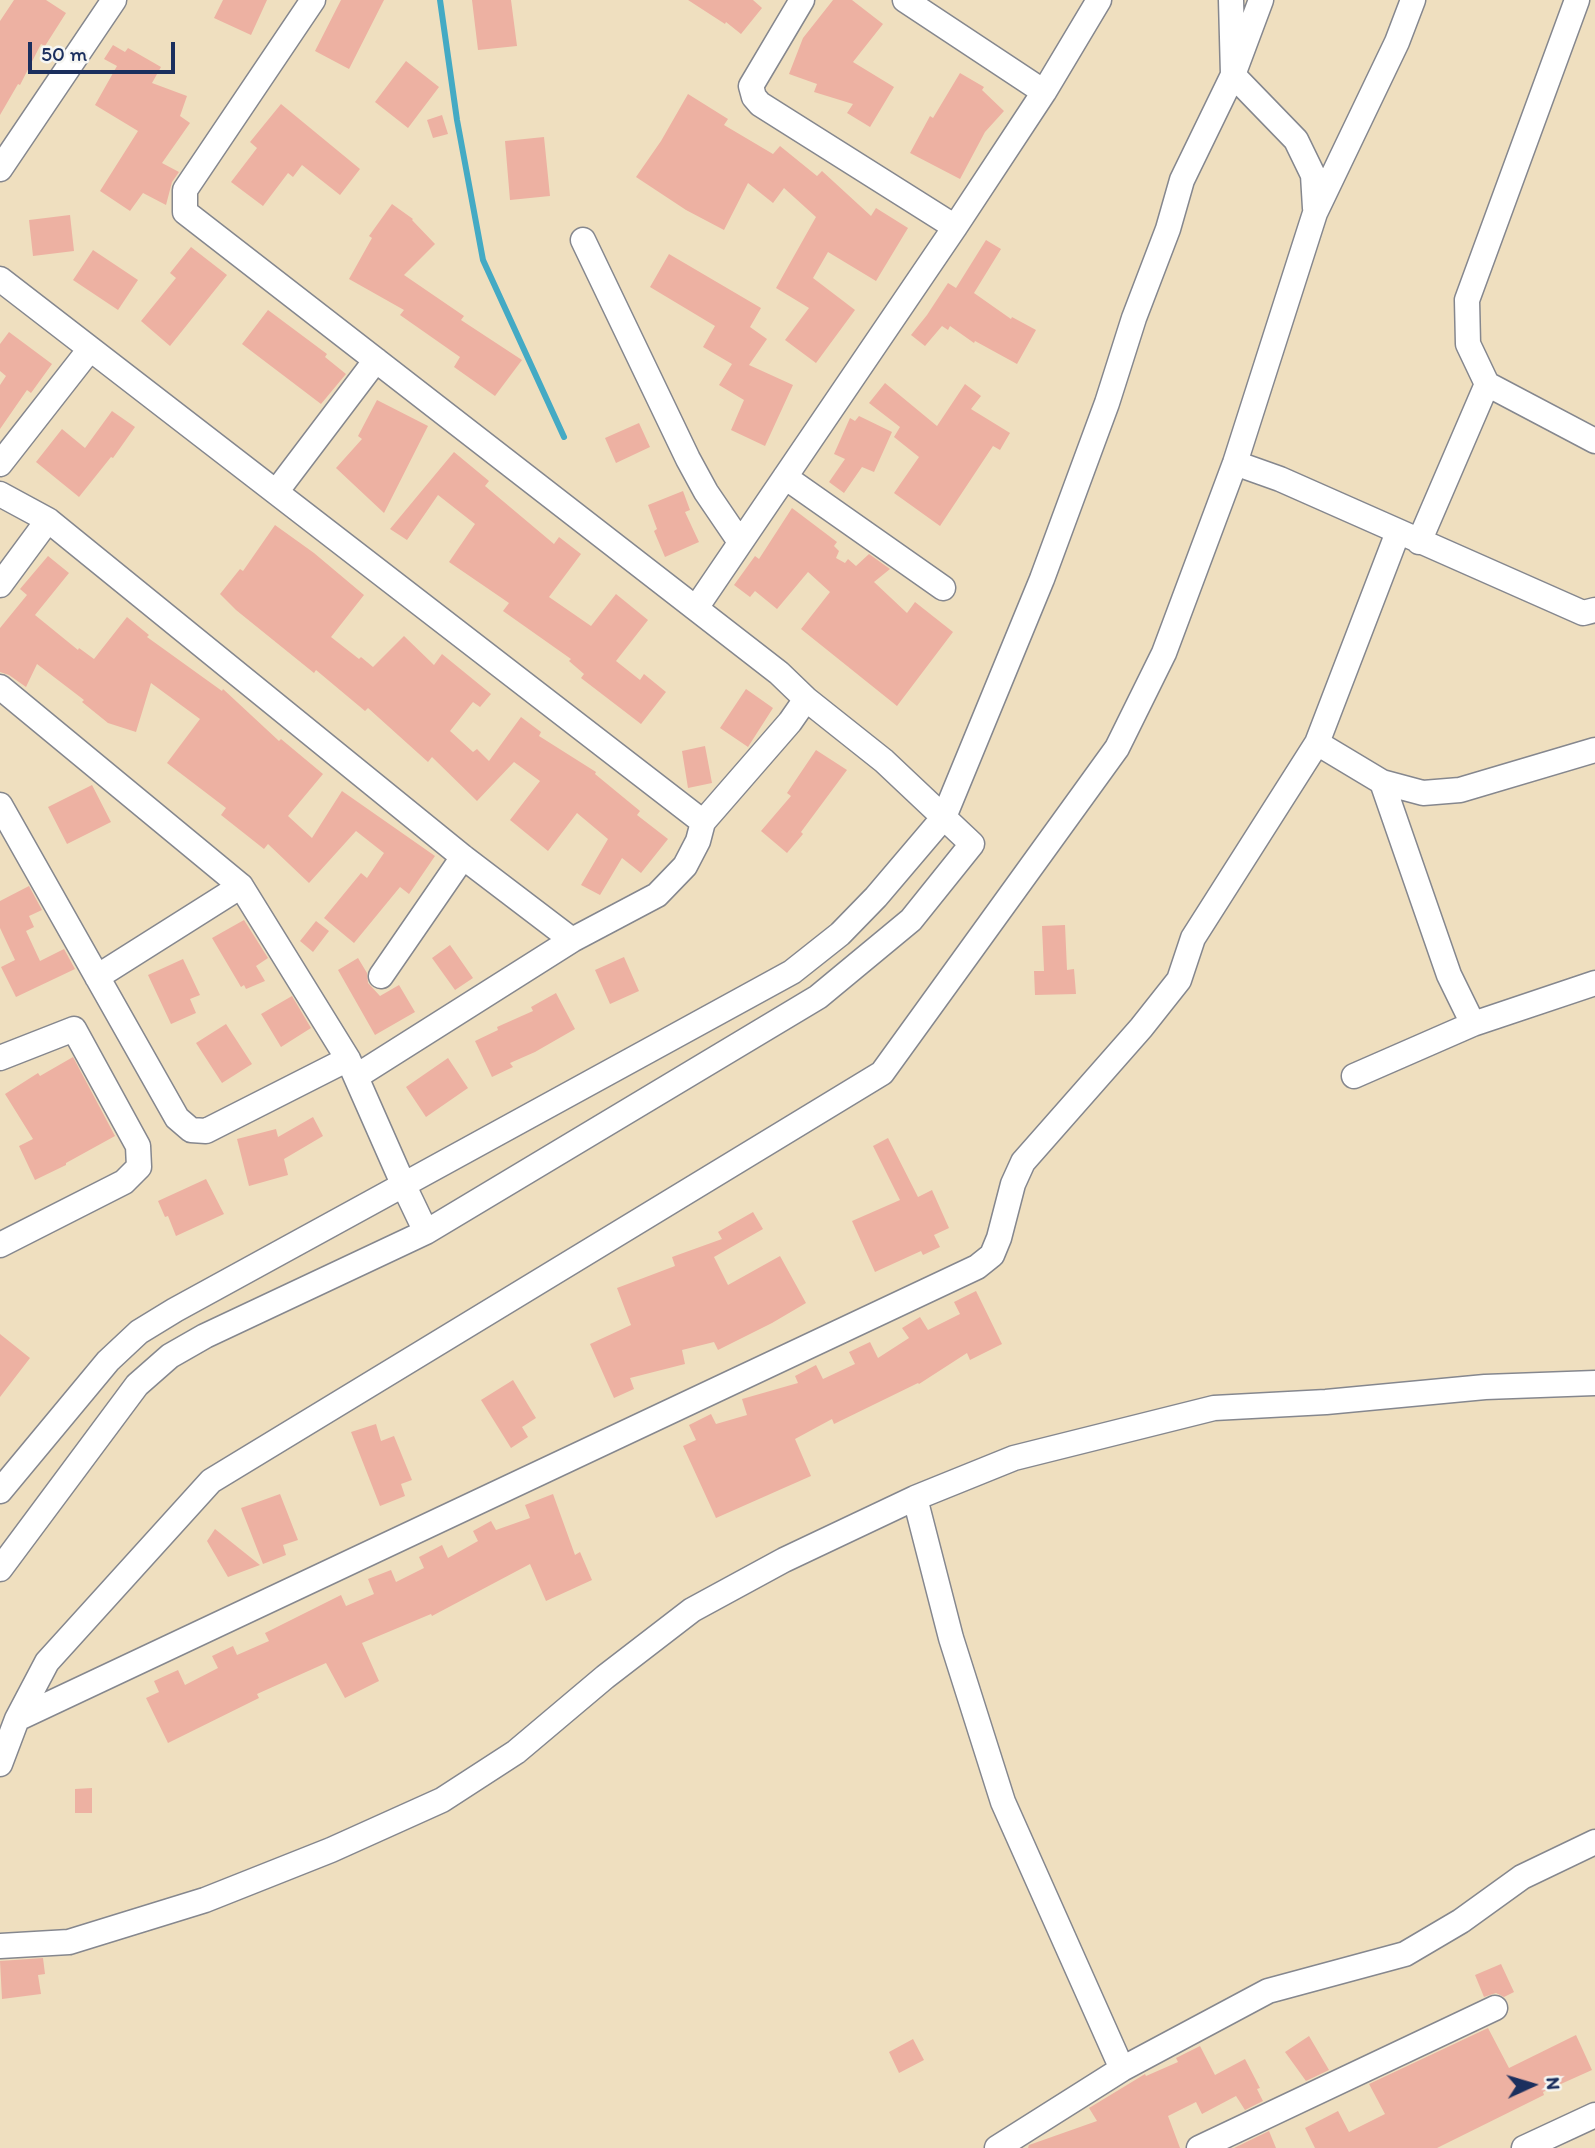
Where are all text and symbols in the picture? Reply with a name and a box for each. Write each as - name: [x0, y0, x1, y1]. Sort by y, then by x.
- scale bar: [32, 28, 178, 72]
- text: 50 m: [41, 41, 87, 66]
- north arrow: [1497, 2050, 1567, 2120]
- text: N: [1542, 2076, 1565, 2091]

